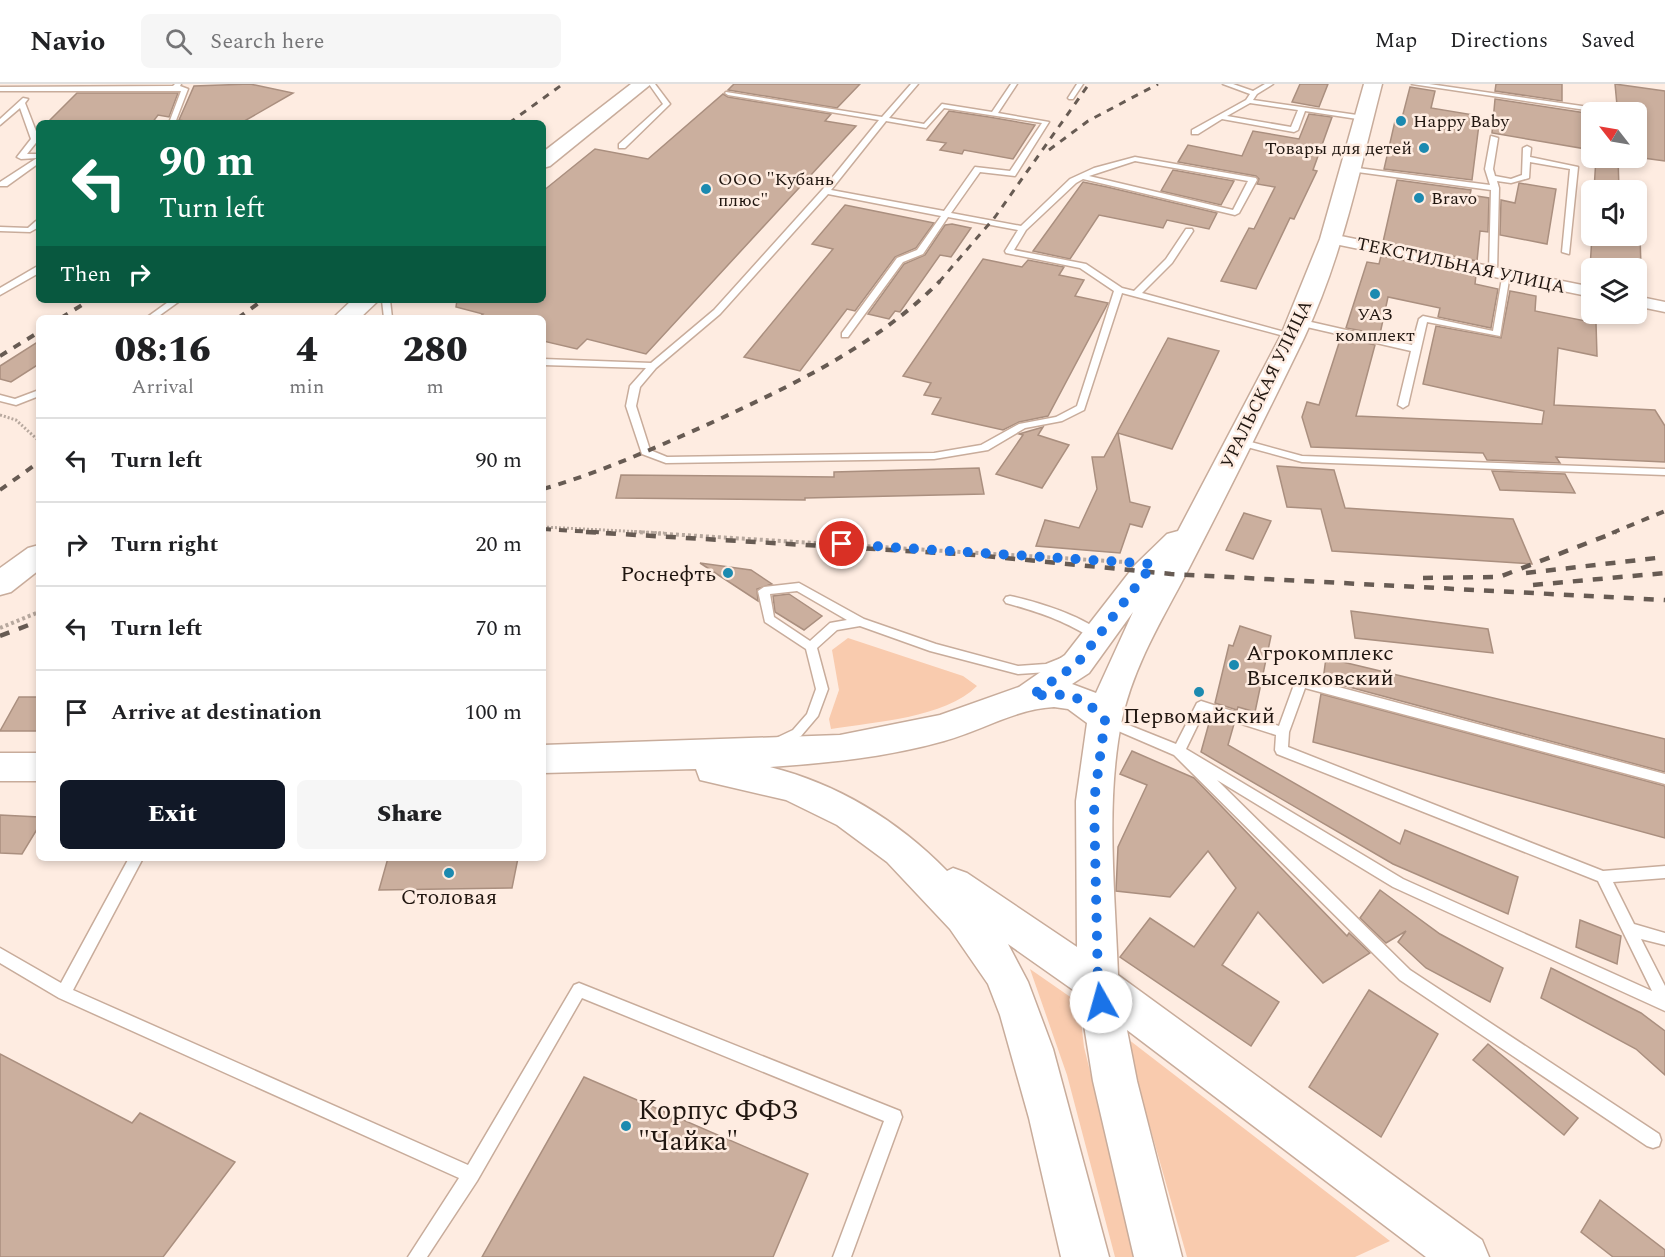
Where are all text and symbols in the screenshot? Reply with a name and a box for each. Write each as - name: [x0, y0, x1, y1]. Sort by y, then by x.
- search box: [141, 14, 561, 68]
- text: Navio: [30, 20, 105, 63]
- icon: search: [162, 25, 195, 58]
- text: Search here: [210, 25, 324, 58]
- text: Map: [1375, 25, 1417, 57]
- text: Directions: [1450, 25, 1548, 57]
- text: Saved: [1581, 25, 1635, 57]
- north arrow: [1581, 102, 1647, 168]
- map controls: [1581, 102, 1647, 324]
- place label: Happy Baby: [1413, 108, 1511, 135]
- marker: Happy Baby: [1394, 114, 1408, 128]
- text: 90 m: [159, 131, 254, 194]
- place label: Товары для детей: [1265, 135, 1412, 162]
- marker: Товары для детей: [1417, 141, 1431, 155]
- icon: left: [60, 144, 138, 222]
- place label: ООО "Кубань плюс": [718, 166, 834, 214]
- button: sound: [1581, 180, 1647, 246]
- marker: ООО "Кубань плюс": [699, 182, 713, 196]
- place label: Bravo: [1431, 185, 1477, 212]
- text: Turn left: [159, 188, 265, 230]
- marker: Bravo: [1412, 191, 1426, 205]
- street label: ТЕКСТИЛЬНАЯ УЛИЦА: [1354, 230, 1568, 301]
- text: Then: [60, 258, 111, 291]
- icon: right: [123, 258, 156, 291]
- button: layers: [1581, 258, 1647, 324]
- marker: УАЗ комплект: [1368, 287, 1382, 301]
- street label: УРАЛЬСКАЯ УЛИЦА: [1214, 295, 1319, 473]
- place label: УАЗ комплект: [1335, 301, 1415, 349]
- text: 08:16: [114, 323, 211, 378]
- text: 4: [296, 323, 318, 378]
- text: 280: [403, 323, 468, 378]
- text: Arrival: [132, 372, 194, 402]
- text: min: [289, 372, 324, 402]
- text: m: [427, 372, 444, 402]
- icon: left: [60, 444, 93, 477]
- text: Turn left: [111, 444, 203, 477]
- text: 90 m: [476, 444, 522, 477]
- pin: [816, 518, 867, 569]
- icon: arrive: [825, 527, 858, 560]
- icon: right: [60, 528, 93, 561]
- text: Turn right: [111, 528, 218, 561]
- text: 20 m: [476, 528, 522, 561]
- place label: Роснефть: [620, 558, 716, 591]
- marker: Роснефть: [721, 566, 735, 580]
- icon: left: [60, 612, 93, 645]
- text: Turn left: [111, 612, 203, 645]
- text: 70 m: [476, 612, 522, 645]
- place label: Агрокомплекс Выселковский: [1246, 637, 1394, 695]
- marker: Агрокомплекс Выселковский: [1227, 658, 1241, 672]
- marker: Первомайский: [1192, 685, 1206, 699]
- icon: arrive: [60, 696, 93, 729]
- text: Arrive at destination: [111, 696, 322, 729]
- text: 100 m: [465, 696, 522, 729]
- place label: Первомайский: [1123, 700, 1275, 733]
- button: Exit: [60, 780, 285, 849]
- button: Share: [297, 780, 522, 849]
- marker: Столовая: [442, 866, 456, 880]
- place label: Столовая: [401, 881, 497, 914]
- position arrow: [1069, 970, 1133, 1034]
- place label: Корпус ФФЗ "Чайка": [638, 1090, 799, 1163]
- marker: Корпус ФФЗ "Чайка": [619, 1119, 633, 1133]

